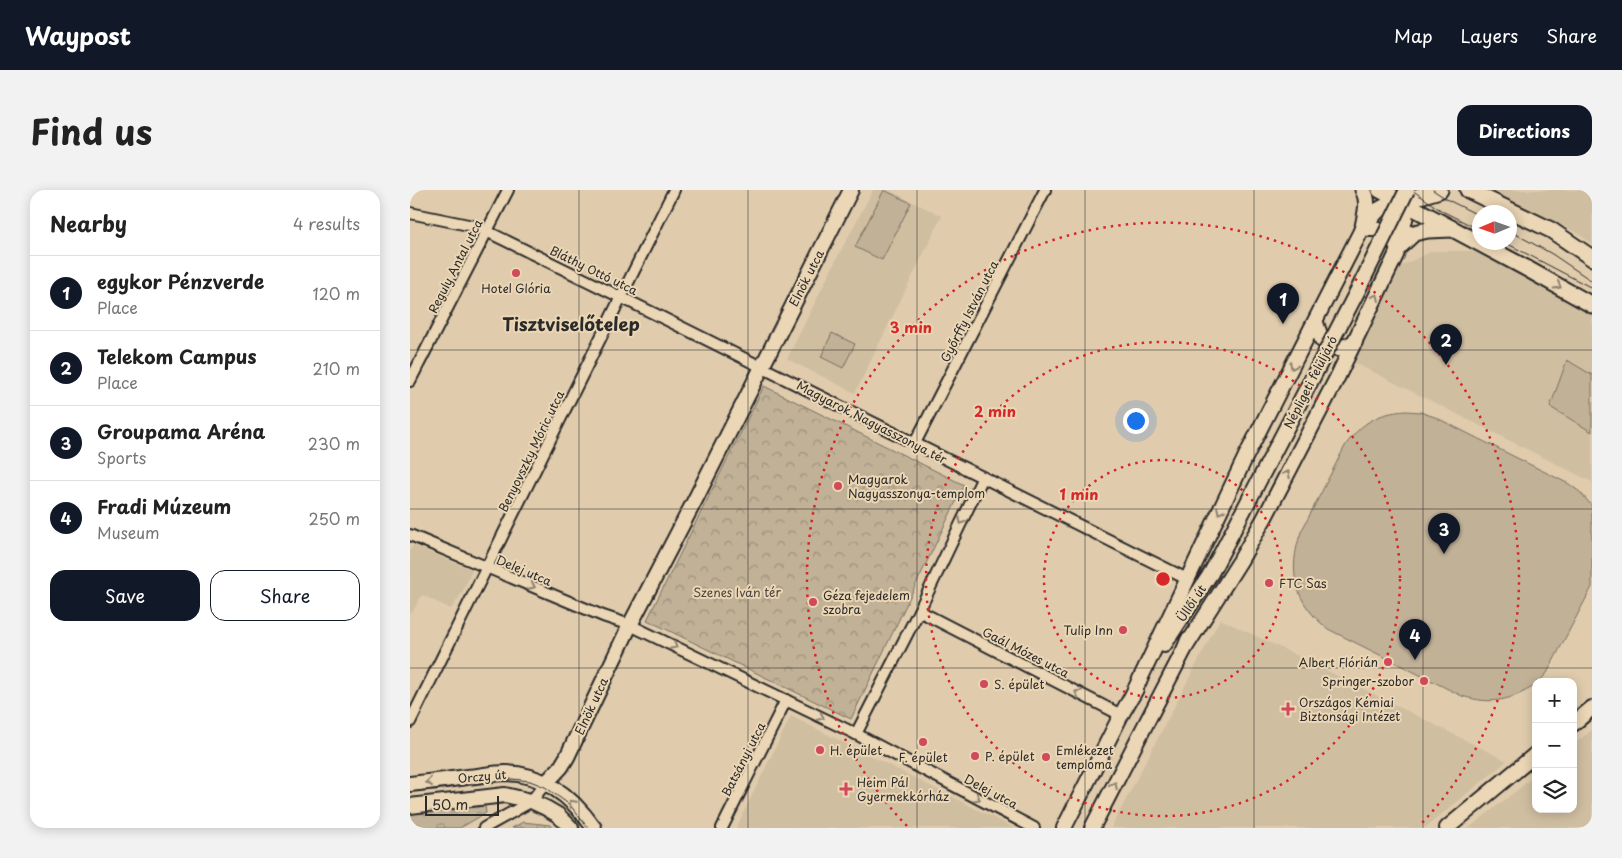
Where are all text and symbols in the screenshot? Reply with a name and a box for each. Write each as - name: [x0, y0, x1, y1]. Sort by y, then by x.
- text: Waypost: [25, 17, 131, 53]
- text: Map: [1394, 22, 1433, 49]
- text: Layers: [1461, 22, 1518, 49]
- text: Share: [1546, 22, 1597, 49]
- text: Find us: [30, 104, 152, 157]
- button: Directions: [1457, 105, 1592, 156]
- north arrow: [1472, 205, 1517, 250]
- text: Nearby: [50, 207, 127, 239]
- text: 4 results: [293, 211, 360, 235]
- street label: Reguly Antal utca: [424, 215, 487, 316]
- street label: Bláthy Ottó utca: [547, 241, 641, 299]
- street label: Elnök utca: [784, 246, 828, 309]
- street label: Győrffy István utca: [936, 256, 1003, 365]
- text: egykor Pénzverde: [97, 267, 264, 295]
- marker: Hotel Glória: [510, 267, 522, 279]
- place label: Hotel Glória: [481, 279, 551, 297]
- one-way arrow: [1553, 280, 1562, 290]
- text: 1: [62, 281, 70, 305]
- text: 120 m: [313, 281, 360, 305]
- pin: 1: [1267, 283, 1299, 324]
- one-way arrow: [1369, 294, 1379, 303]
- text: Place: [97, 295, 138, 319]
- district label: Tisztviselőtelep: [502, 310, 640, 337]
- text: 3 min: [890, 315, 932, 338]
- pin: 2: [1430, 324, 1462, 365]
- street label: Népligeti felüljáró: [1279, 332, 1341, 432]
- text: Telekom Campus: [97, 342, 257, 370]
- text: 2: [60, 356, 72, 380]
- text: 210 m: [312, 356, 360, 380]
- one-way arrow: [1289, 361, 1299, 370]
- text: Place: [97, 370, 138, 394]
- street label: Magyarok Nagyasszonya tér: [794, 376, 951, 468]
- street label: Benyovszky Móric utca: [494, 387, 569, 515]
- text: 2 min: [974, 399, 1016, 422]
- your location: [1123, 408, 1149, 434]
- text: Groupama Aréna: [97, 417, 265, 445]
- text: 3: [61, 431, 71, 455]
- text: 230 m: [308, 431, 360, 455]
- text: Sports: [97, 445, 146, 469]
- place label: Magyarok Nagyasszonya-templom: [848, 470, 985, 502]
- one-way arrow: [1281, 470, 1291, 479]
- marker: Magyarok Nagyasszonya-templom: [832, 480, 844, 492]
- text: 1 min: [1060, 482, 1098, 505]
- text: Fradi Múzeum: [97, 492, 231, 520]
- text: 4: [61, 506, 71, 530]
- text: 250 m: [309, 506, 360, 530]
- one-way arrow: [1215, 506, 1226, 515]
- pin: 3: [1428, 513, 1460, 554]
- one-way arrow: [957, 516, 968, 525]
- text: Museum: [97, 520, 160, 544]
- street label: Delej utca: [493, 550, 555, 590]
- button: Save: [50, 570, 200, 621]
- button: Share: [210, 570, 360, 621]
- centre of rings: [1154, 570, 1172, 588]
- place label: FTC Sas: [1279, 574, 1327, 592]
- marker: FTC Sas: [1263, 577, 1275, 589]
- one-way arrow: [527, 580, 536, 591]
- street label: Üllői út: [1172, 581, 1210, 625]
- park label: Szenes Iván tér: [693, 583, 781, 601]
- place label: Géza fejedelem szobra: [823, 586, 910, 618]
- marker: Géza fejedelem szobra: [807, 596, 819, 608]
- pin: 4: [1399, 619, 1431, 660]
- place label: Tulip Inn: [1063, 621, 1113, 639]
- street label: Gaál Mózes utca: [979, 622, 1073, 682]
- marker: Tulip Inn: [1117, 624, 1129, 636]
- one-way arrow: [669, 640, 678, 650]
- place label: Albert Flórián: [1299, 653, 1378, 671]
- marker: Albert Flórián: [1382, 656, 1394, 668]
- place label: Springer-szobor: [1322, 672, 1414, 690]
- street label: Elnök utca: [570, 674, 612, 738]
- place label: S. épület: [994, 675, 1045, 693]
- marker: Springer-szobor: [1418, 675, 1430, 687]
- marker: S. épület: [978, 678, 990, 690]
- map controls: [1532, 678, 1577, 813]
- button: +: [1532, 678, 1577, 723]
- one-way arrow: [1074, 689, 1083, 699]
- place label: Országos Kémiai Biztonsági Intézet: [1299, 693, 1400, 725]
- marker: Országos Kémiai Biztonsági Intézet: [1281, 702, 1295, 716]
- one-way arrow: [816, 711, 825, 721]
- street label: Batsányi utca: [717, 718, 770, 799]
- button: −: [1532, 723, 1577, 768]
- marker: F. épület: [917, 736, 929, 748]
- place label: H. épület: [830, 741, 882, 759]
- place label: Emlékezet temploma: [1056, 741, 1114, 773]
- marker: H. épület: [814, 744, 826, 756]
- place label: P. épület: [985, 747, 1035, 765]
- place label: F. épület: [898, 748, 948, 766]
- marker: P. épület: [969, 750, 981, 762]
- marker: Emlékezet temploma: [1040, 751, 1052, 763]
- street label: Orczy út: [457, 765, 507, 787]
- button: layers: [1532, 768, 1577, 813]
- street label: Delej utca: [961, 769, 1022, 813]
- place label: Heim Pál Gyermekkórház: [857, 773, 949, 805]
- one-way arrow: [425, 776, 433, 787]
- one-way arrow: [1108, 781, 1118, 790]
- marker: Heim Pál Gyermekkórház: [839, 782, 853, 796]
- one-way arrow: [972, 792, 981, 802]
- scale bar: [425, 793, 499, 816]
- text: 50 m: [432, 794, 468, 815]
- one-way arrow: [569, 799, 578, 808]

